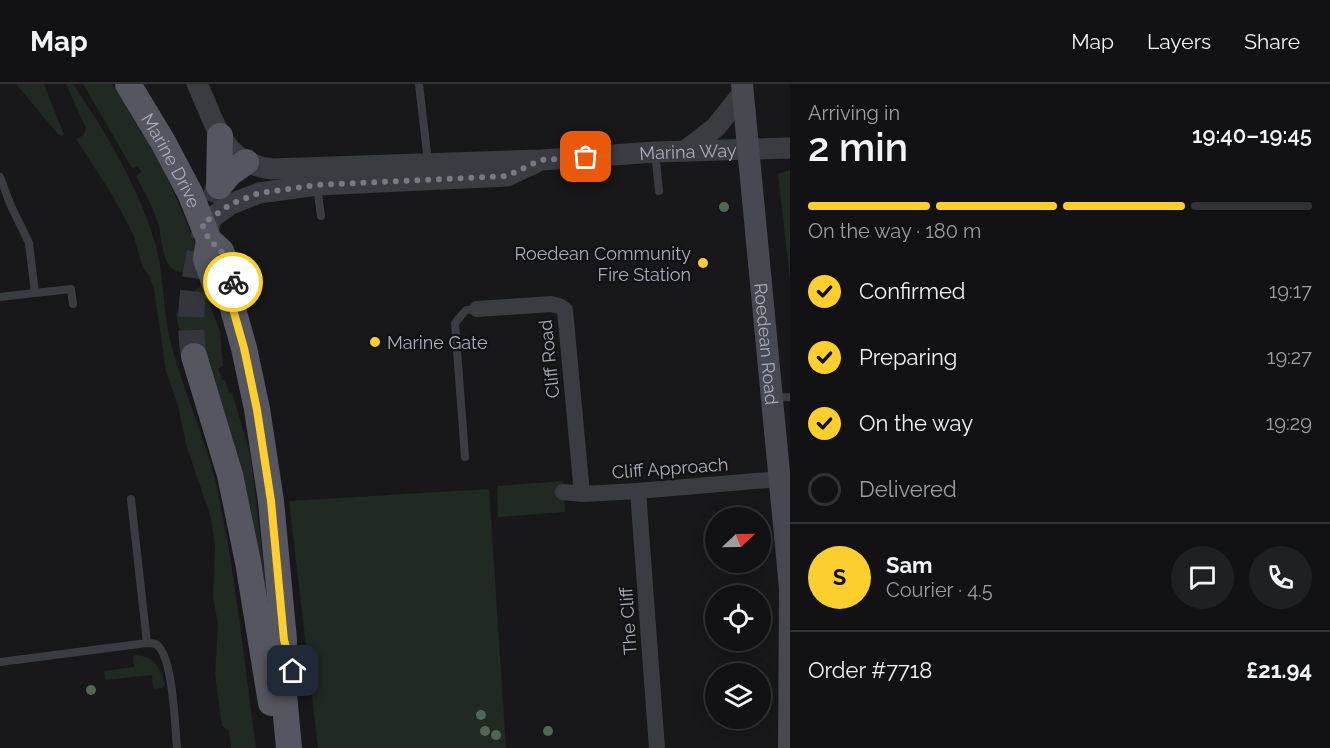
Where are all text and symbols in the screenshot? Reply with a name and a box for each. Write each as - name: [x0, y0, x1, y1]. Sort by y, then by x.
- text: Map: [30, 25, 88, 58]
- text: Map: [1071, 29, 1114, 54]
- text: Layers: [1147, 29, 1211, 54]
- text: Share: [1244, 29, 1300, 54]
- text: Arriving in: [808, 101, 900, 125]
- street label: Marine Drive: [137, 109, 205, 211]
- text: 19:40–19:45: [1192, 122, 1312, 148]
- text: 2 min: [808, 124, 908, 170]
- pin: [560, 131, 611, 182]
- street label: Marina Way: [639, 139, 737, 164]
- icon: bag: [569, 140, 602, 173]
- text: On the way · 180 m: [808, 219, 981, 243]
- place label: Roedean Community Fire Station: [515, 243, 691, 285]
- courier: [203, 252, 263, 312]
- marker: Roedean Community Fire Station: [696, 256, 710, 270]
- icon: bike: [217, 266, 250, 299]
- icon: check: [808, 275, 841, 308]
- text: Confirmed: [859, 278, 966, 304]
- text: 19:17: [1269, 279, 1312, 303]
- street label: Roedean Road: [750, 282, 783, 406]
- street label: Cliff Road: [534, 319, 564, 399]
- place label: Marine Gate: [387, 332, 488, 353]
- marker: Marine Gate: [368, 335, 382, 349]
- icon: check: [808, 341, 841, 374]
- text: Preparing: [859, 344, 957, 370]
- text: 19:27: [1267, 345, 1312, 369]
- icon: check: [808, 407, 841, 440]
- text: On the way: [859, 410, 973, 436]
- text: 19:29: [1266, 411, 1312, 435]
- street label: Cliff Approach: [611, 453, 729, 483]
- text: Delivered: [859, 476, 957, 502]
- north arrow: [705, 507, 771, 573]
- map controls: [705, 507, 771, 729]
- button: chat: [1171, 546, 1234, 609]
- button: phone: [1249, 546, 1312, 609]
- text: Sam: [886, 552, 933, 578]
- text: S: [833, 564, 846, 590]
- text: Courier · 4.5: [886, 578, 993, 602]
- button: locate: [705, 585, 771, 651]
- street label: The Cliff: [615, 586, 641, 656]
- pin: [267, 645, 318, 696]
- icon: home: [276, 654, 309, 687]
- text: Order #7718: [808, 657, 932, 683]
- text: £21.94: [1246, 657, 1312, 683]
- button: layers: [705, 663, 771, 729]

